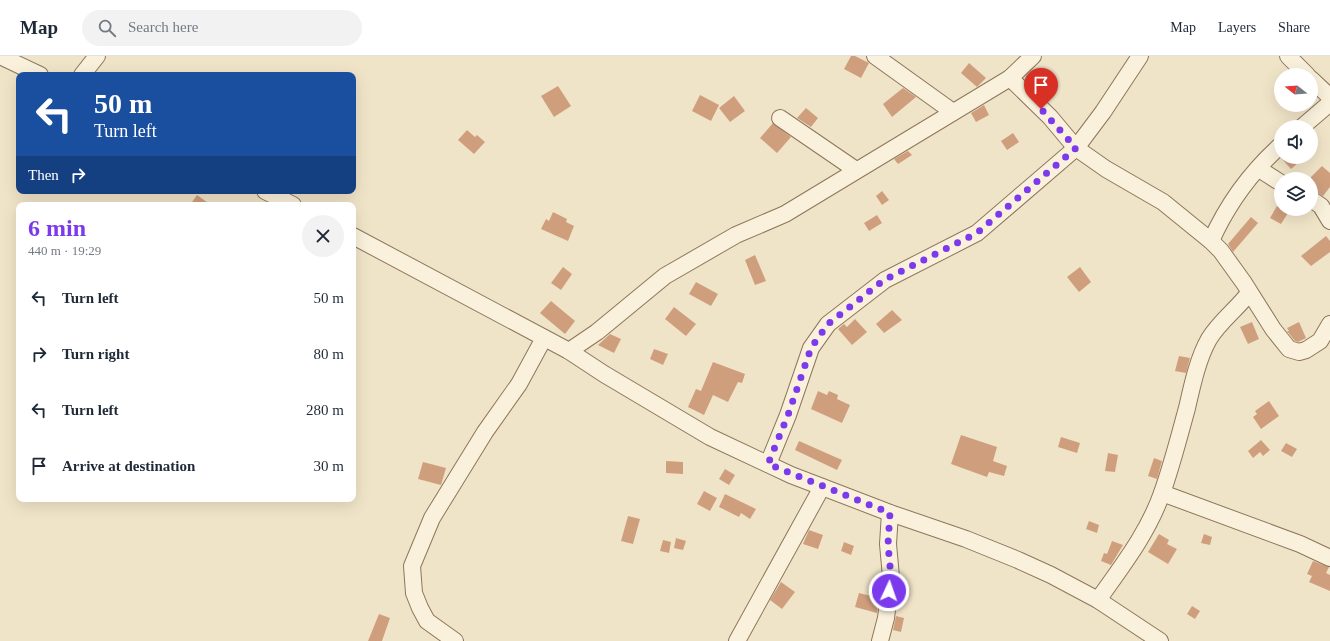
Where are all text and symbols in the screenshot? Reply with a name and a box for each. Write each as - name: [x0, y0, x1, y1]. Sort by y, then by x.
- search box: [82, 10, 362, 46]
- text: Map: [20, 17, 58, 38]
- icon: search: [96, 17, 118, 39]
- text: Search here: [128, 19, 198, 35]
- text: Map: [1170, 20, 1196, 35]
- text: Layers: [1218, 20, 1256, 35]
- text: Share: [1278, 20, 1310, 35]
- pin: [1024, 68, 1058, 109]
- north arrow: [1274, 68, 1318, 112]
- map controls: [1274, 68, 1318, 216]
- icon: arrive: [1030, 74, 1052, 96]
- icon: left: [28, 88, 80, 140]
- text: 50 m: [94, 88, 152, 119]
- button: sound: [1274, 120, 1318, 164]
- text: Turn left: [94, 121, 157, 141]
- icon: right: [67, 164, 89, 186]
- text: Then: [28, 167, 59, 183]
- button: layers: [1274, 172, 1318, 216]
- text: 6 min: [28, 215, 86, 241]
- button: close: [302, 215, 344, 257]
- text: 440 m · 19:29: [28, 243, 101, 258]
- icon: left: [28, 287, 50, 309]
- text: Turn left: [62, 290, 119, 306]
- text: 50 m: [314, 290, 344, 306]
- icon: right: [28, 343, 50, 365]
- text: Turn right: [62, 346, 129, 362]
- text: 80 m: [314, 346, 344, 362]
- icon: left: [28, 399, 50, 421]
- text: Turn left: [62, 402, 119, 418]
- text: 280 m: [306, 402, 344, 418]
- icon: arrive: [28, 455, 50, 477]
- text: Arrive at destination: [62, 458, 195, 474]
- text: 30 m: [314, 458, 344, 474]
- position arrow: [868, 570, 910, 612]

